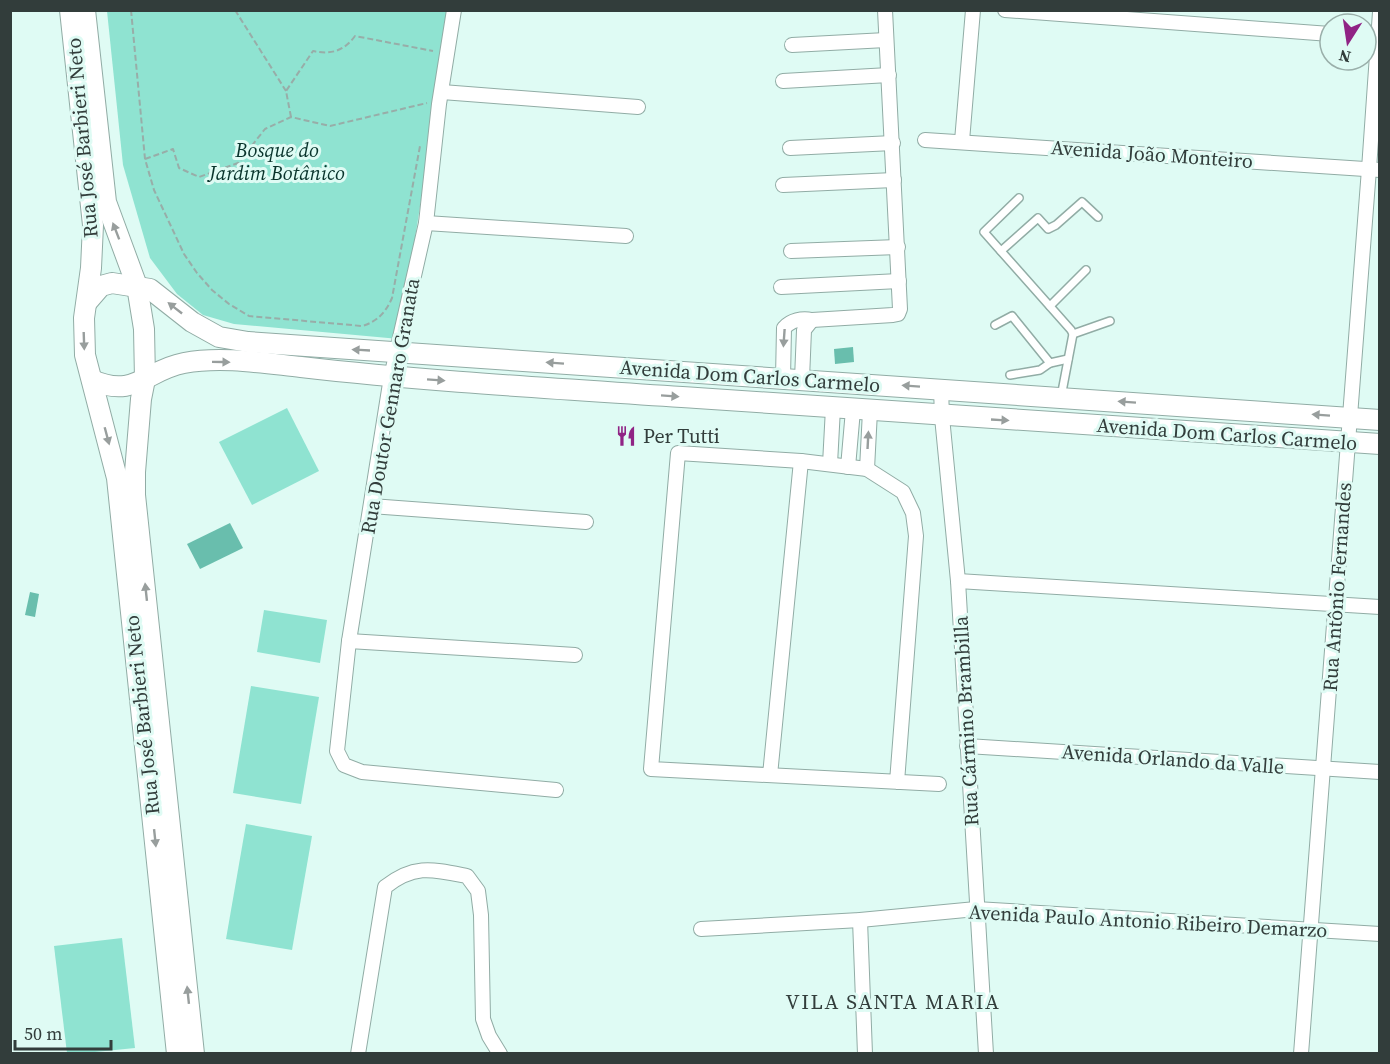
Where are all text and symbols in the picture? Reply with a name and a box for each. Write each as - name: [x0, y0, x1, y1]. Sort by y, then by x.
- north arrow: [1318, 12, 1378, 72]
- street label: Rua José Barbieri Neto: [59, 37, 105, 239]
- text: N: [1337, 45, 1353, 69]
- street label: Avenida João Monteiro: [1050, 133, 1254, 175]
- park label: Bosque do Jardim Botânico: [206, 136, 345, 187]
- one-way arrow: [111, 222, 120, 240]
- street label: Rua Doutor Gennaro Granata: [354, 275, 426, 536]
- one-way arrow: [167, 302, 183, 315]
- one-way arrow: [780, 328, 789, 347]
- one-way arrow: [79, 331, 89, 350]
- one-way arrow: [351, 345, 370, 354]
- street label: Avenida Dom Carlos Carmelo: [619, 353, 881, 399]
- one-way arrow: [212, 357, 231, 366]
- one-way arrow: [546, 358, 565, 367]
- one-way arrow: [427, 375, 446, 385]
- one-way arrow: [902, 382, 921, 391]
- one-way arrow: [660, 392, 679, 401]
- one-way arrow: [1117, 397, 1136, 406]
- street label: Avenida Dom Carlos Carmelo: [1096, 411, 1358, 457]
- one-way arrow: [1312, 411, 1331, 420]
- one-way arrow: [991, 415, 1010, 424]
- place label: Per Tutti: [643, 422, 720, 450]
- restaurant icon: Per Tutti: [614, 424, 638, 448]
- one-way arrow: [103, 427, 113, 445]
- one-way arrow: [864, 430, 873, 449]
- street label: Rua Antônio Fernandes: [1316, 481, 1358, 693]
- one-way arrow: [141, 583, 151, 602]
- street label: Rua José Barbieri Neto: [118, 614, 166, 816]
- street label: Rua Cármino Brambilla: [946, 614, 985, 827]
- street label: Avenida Orlando da Valle: [1061, 737, 1285, 781]
- one-way arrow: [150, 829, 160, 848]
- street label: Avenida Paulo Antonio Ribeiro Demarzo: [968, 898, 1328, 944]
- one-way arrow: [183, 986, 193, 1005]
- district label: VILA SANTA MARIA: [786, 987, 1000, 1016]
- scale bar: [15, 1013, 111, 1051]
- text: 50 m: [24, 1021, 62, 1046]

